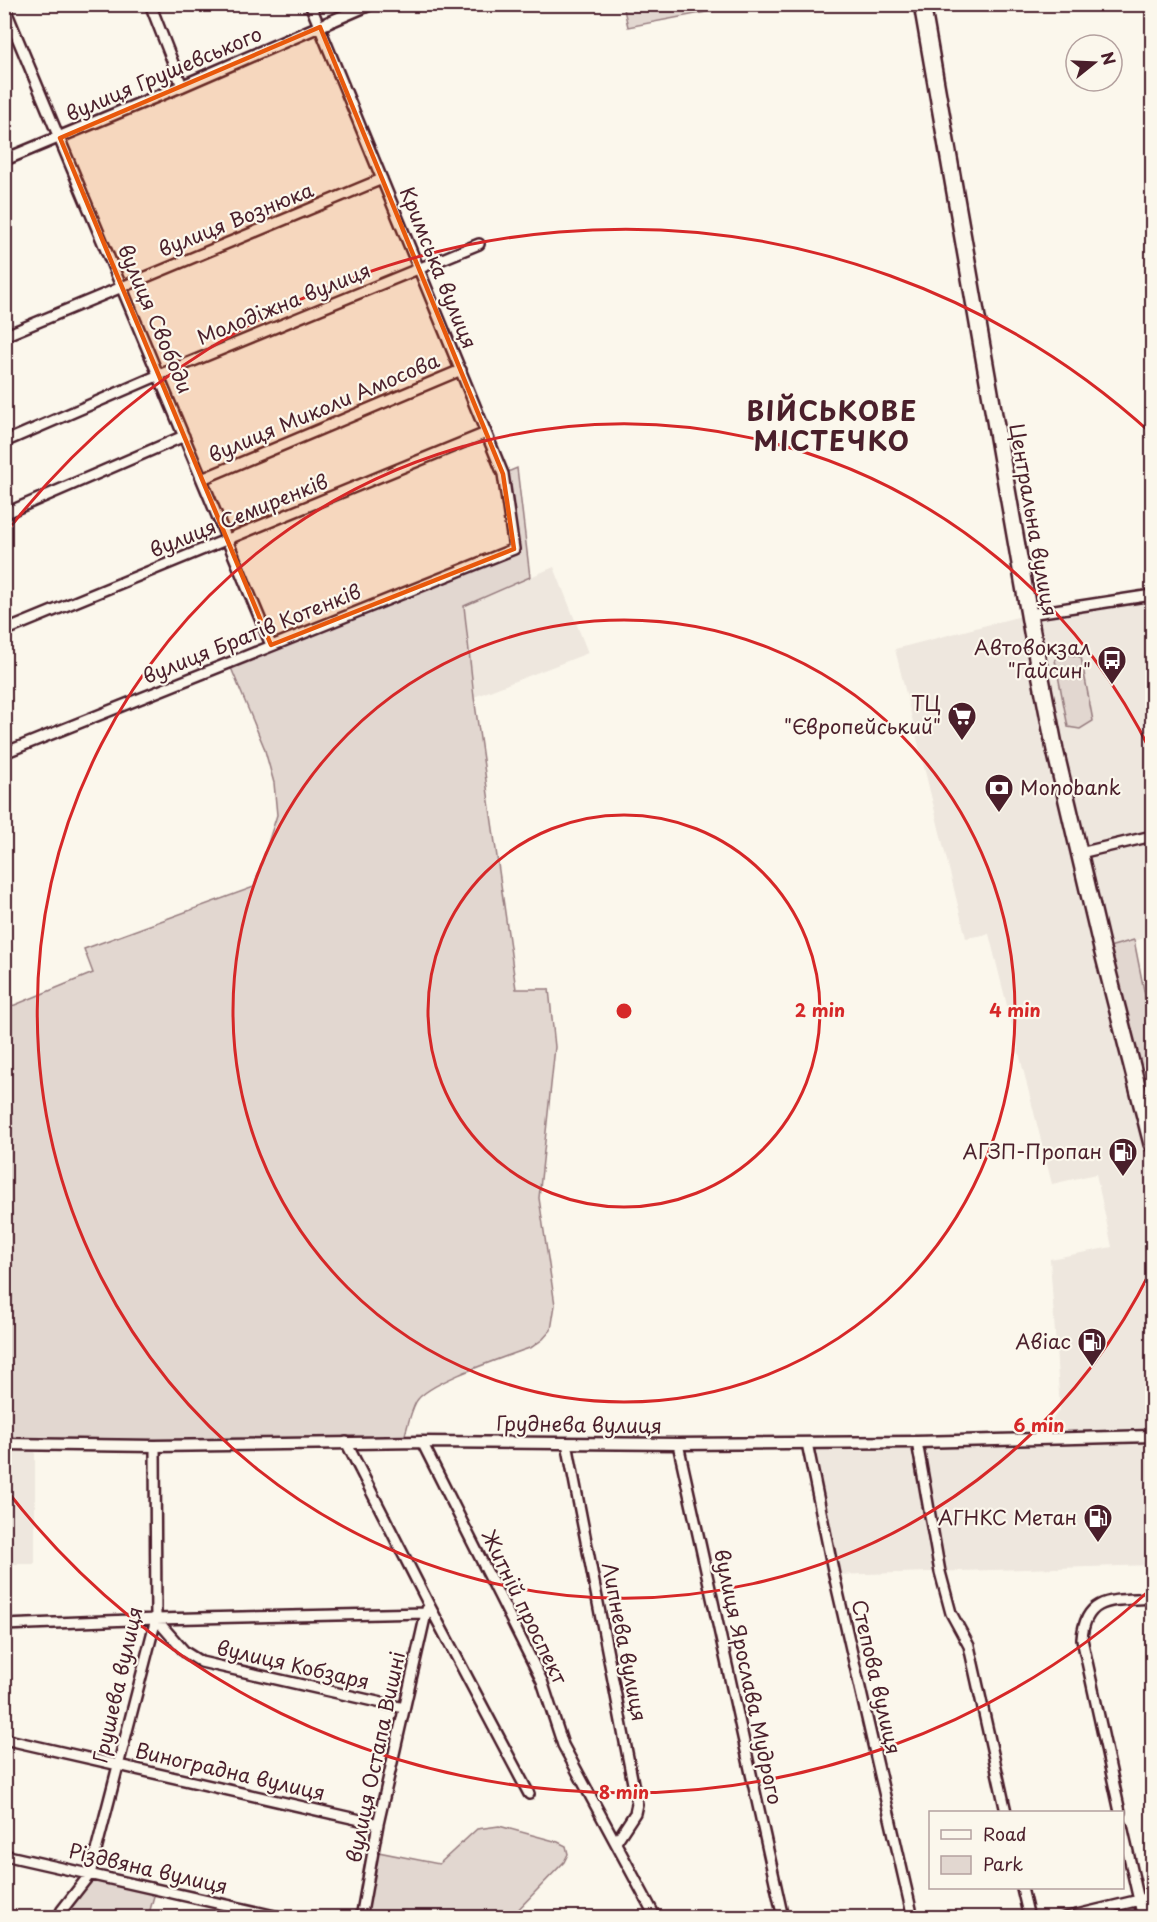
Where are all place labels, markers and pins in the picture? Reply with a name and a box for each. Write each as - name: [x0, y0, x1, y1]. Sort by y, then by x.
- place label: Автовокзал "Гайсин": [974, 632, 1091, 685]
- bus stop icon: Автовокзал "Гайсин": [1096, 644, 1128, 686]
- place label: ТЦ "Європейський": [784, 688, 941, 741]
- supermarket icon: ТЦ "Європейський": [946, 700, 978, 742]
- bank icon: Monobank: [983, 772, 1015, 814]
- place label: Monobank: [1020, 772, 1121, 802]
- centre of rings: [614, 1001, 634, 1021]
- place label: АГЗП-Пропан: [963, 1136, 1102, 1166]
- fuel station icon: АГЗП-Пропан: [1107, 1136, 1139, 1178]
- place label: Авіас: [1015, 1326, 1071, 1356]
- fuel station icon: Авіас: [1076, 1326, 1108, 1368]
- place label: АГНКС Метан: [938, 1502, 1077, 1532]
- fuel station icon: АГНКС Метан: [1082, 1502, 1114, 1544]

